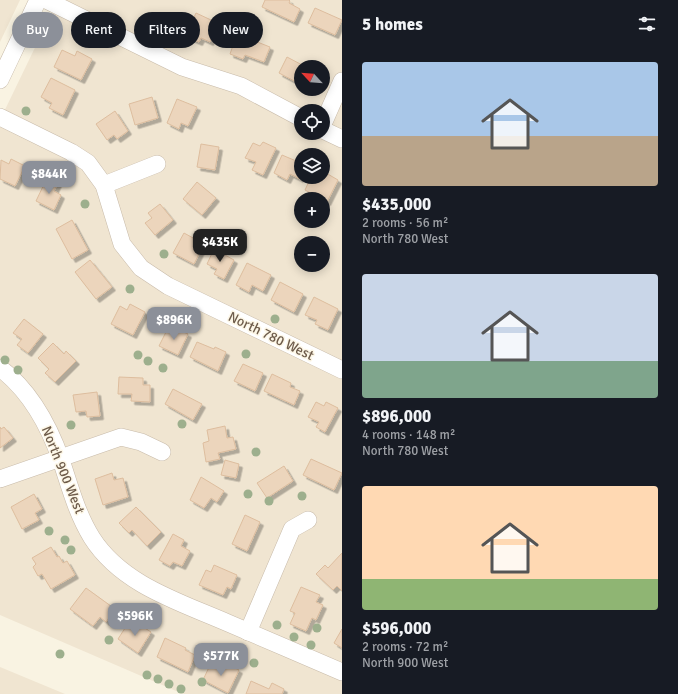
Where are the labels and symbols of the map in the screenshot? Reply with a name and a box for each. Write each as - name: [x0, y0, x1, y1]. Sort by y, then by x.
- north arrow: [294, 60, 330, 96]
- pin: $844K: [21, 161, 77, 195]
- pin: $435K: [192, 229, 248, 263]
- pin: $896K: [146, 307, 202, 341]
- street label: North 780 West: [225, 308, 317, 364]
- street label: North 900 West: [38, 424, 88, 516]
- pin: $596K: [107, 603, 163, 637]
- pin: $577K: [193, 643, 249, 677]

